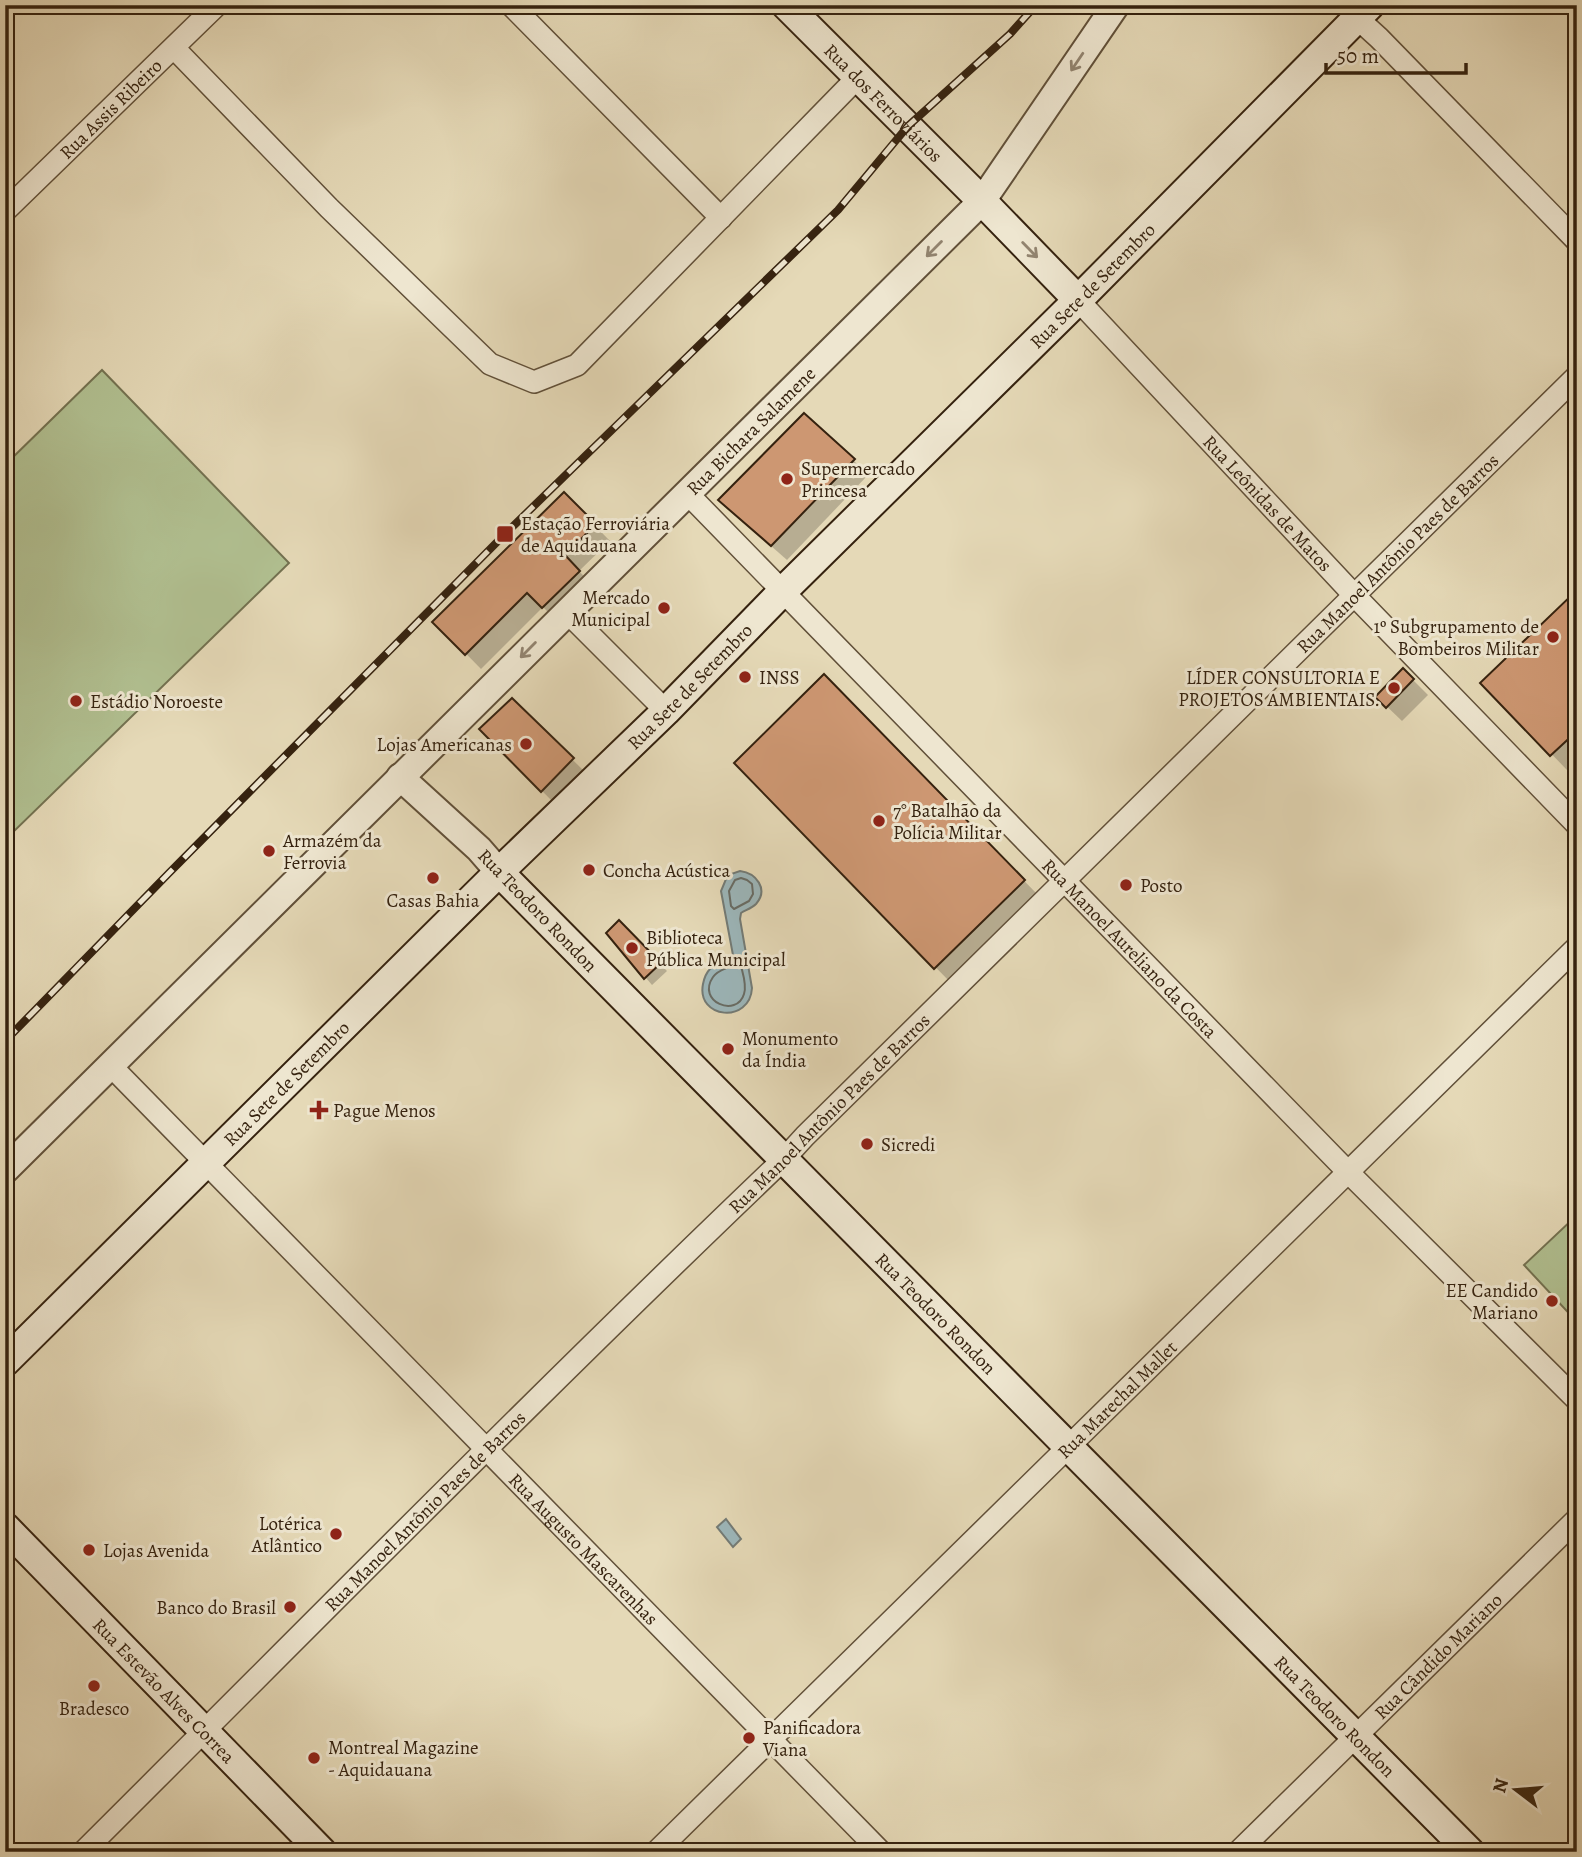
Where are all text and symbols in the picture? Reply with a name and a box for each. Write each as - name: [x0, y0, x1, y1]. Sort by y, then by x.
- scale bar: [1326, 32, 1466, 76]
- street label: Rua dos Ferroviários: [818, 38, 948, 168]
- text: 50 m: [1337, 42, 1379, 70]
- one-way arrow: [1070, 52, 1084, 71]
- street label: Rua Assis Ribeiro: [54, 53, 168, 165]
- street label: Rua Sete de Setembro: [1024, 217, 1161, 355]
- one-way arrow: [926, 240, 943, 257]
- one-way arrow: [1021, 241, 1038, 258]
- street label: Rua Bichara Salamene: [681, 361, 822, 501]
- street label: Rua Leônidas de Matos: [1197, 430, 1338, 578]
- street label: Rua Manoel Antônio Paes de Barros: [1291, 448, 1505, 659]
- place label: Supermercado Princesa: [801, 456, 915, 504]
- marker: Supermercado Princesa: [779, 471, 795, 487]
- place label: Estação Ferroviária de Aquidauana: [521, 511, 670, 559]
- marker: Estação Ferroviária de Aquidauana: [495, 524, 515, 544]
- place label: Mercado Municipal: [571, 585, 650, 633]
- marker: Mercado Municipal: [656, 600, 672, 616]
- place label: 1º Subgrupamento de Bombeiros Militar: [1373, 614, 1539, 662]
- street label: Rua Sete de Setembro: [622, 618, 759, 756]
- marker: 1º Subgrupamento de Bombeiros Militar: [1545, 629, 1561, 645]
- one-way arrow: [520, 642, 537, 659]
- place label: INSS: [759, 665, 800, 691]
- place label: LÍDER CONSULTORIA E PROJETOS AMBIENTAIS.: [1178, 665, 1380, 713]
- marker: INSS: [737, 669, 753, 685]
- marker: LÍDER CONSULTORIA E PROJETOS AMBIENTAIS.: [1386, 680, 1402, 696]
- place label: Estádio Noroeste: [90, 689, 223, 715]
- marker: Estádio Noroeste: [68, 693, 84, 709]
- place label: Lojas Americanas: [377, 732, 512, 758]
- marker: Lojas Americanas: [518, 736, 534, 752]
- place label: 7° Batalhão da Polícia Militar: [893, 798, 1002, 846]
- marker: 7° Batalhão da Polícia Militar: [871, 813, 887, 829]
- place label: Armazém da Ferrovia: [282, 828, 382, 876]
- marker: Armazém da Ferrovia: [261, 843, 277, 859]
- street label: Rua Teodoro Rondon: [472, 843, 603, 978]
- street label: Rua Manoel Aureliano da Costa: [1036, 853, 1223, 1044]
- place label: Concha Acústica: [603, 858, 730, 884]
- marker: Concha Acústica: [581, 862, 597, 878]
- marker: Casas Bahia: [425, 870, 441, 886]
- place label: Posto: [1140, 873, 1182, 899]
- marker: Posto: [1118, 877, 1134, 893]
- place label: Casas Bahia: [386, 888, 480, 914]
- place label: Biblioteca Pública Municipal: [646, 925, 786, 973]
- marker: Biblioteca Pública Municipal: [624, 940, 640, 956]
- street label: Rua Manoel Antônio Paes de Barros: [723, 1008, 936, 1220]
- street label: Rua Sete de Setembro: [218, 1015, 356, 1152]
- place label: Monumento da Índia: [742, 1026, 838, 1074]
- marker: Monumento da Índia: [720, 1041, 736, 1057]
- place label: Pague Menos: [333, 1098, 436, 1124]
- marker: Pague Menos: [311, 1102, 327, 1118]
- place label: Sicredi: [881, 1132, 935, 1158]
- marker: Sicredi: [859, 1136, 875, 1152]
- street label: Rua Teodoro Rondon: [869, 1247, 1002, 1381]
- place label: EE Candido Mariano: [1445, 1278, 1538, 1326]
- marker: EE Candido Mariano: [1544, 1293, 1560, 1309]
- street label: Rua Marechal Mallet: [1052, 1335, 1183, 1465]
- street label: Rua Manoel Antônio Paes de Barros: [319, 1405, 532, 1617]
- street label: Rua Augusto Mascarenhas: [502, 1467, 664, 1631]
- place label: Lotérica Atlântico: [251, 1511, 322, 1559]
- marker: Lotérica Atlântico: [328, 1526, 344, 1542]
- place label: Lojas Avenida: [103, 1538, 209, 1564]
- marker: Lojas Avenida: [81, 1542, 97, 1558]
- street label: Rua Cândido Mariano: [1369, 1588, 1508, 1725]
- place label: Banco do Brasil: [156, 1595, 276, 1621]
- marker: Banco do Brasil: [282, 1599, 298, 1615]
- street label: Rua Estevão Alves Correa: [86, 1612, 241, 1770]
- street label: Rua Teodoro Rondon: [1268, 1650, 1401, 1783]
- marker: Bradesco: [86, 1678, 102, 1694]
- place label: Bradesco: [59, 1696, 129, 1722]
- place label: Panificadora Viana: [762, 1715, 861, 1763]
- marker: Panificadora Viana: [741, 1730, 757, 1746]
- place label: Montreal Magazine - Aquidauana: [328, 1735, 479, 1783]
- marker: Montreal Magazine - Aquidauana: [306, 1750, 322, 1766]
- north arrow: [1480, 1756, 1550, 1826]
- text: N: [1486, 1775, 1515, 1796]

